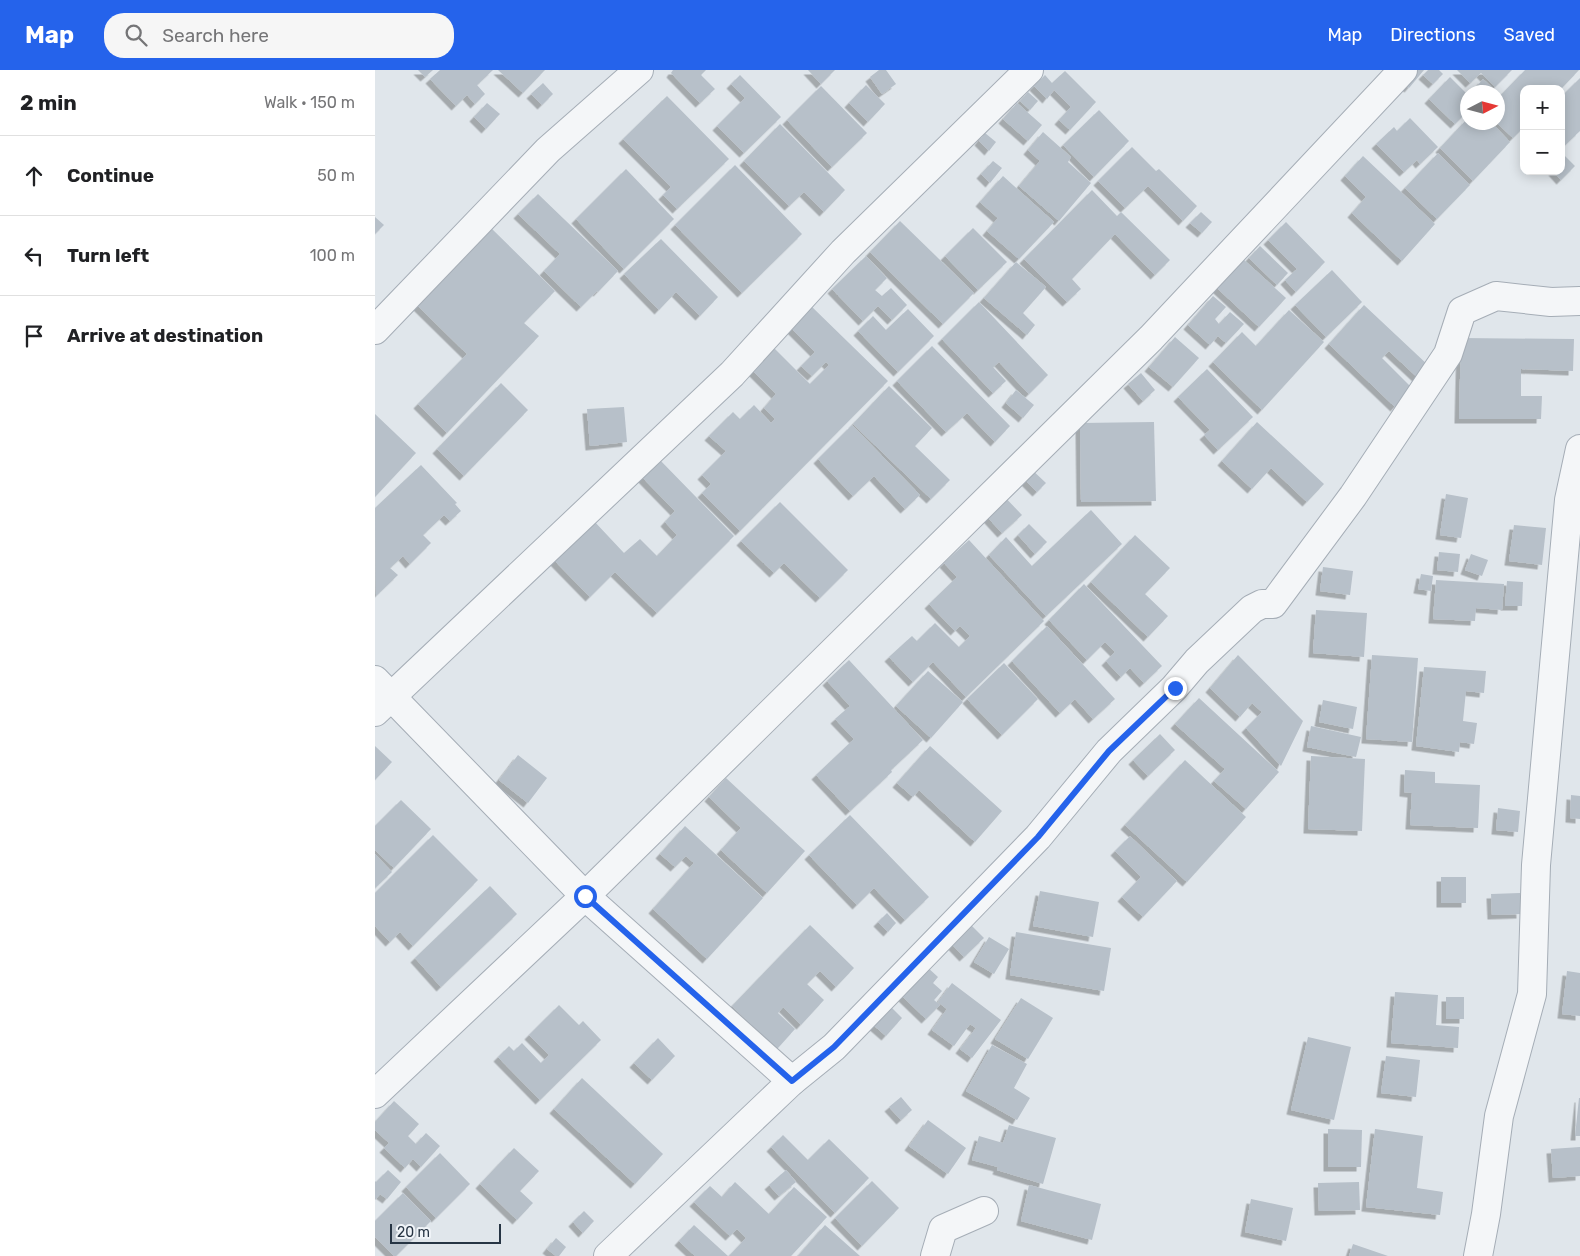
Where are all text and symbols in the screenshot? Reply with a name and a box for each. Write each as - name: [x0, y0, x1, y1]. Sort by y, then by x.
- search box: [104, 13, 454, 58]
- text: Map: [25, 21, 74, 49]
- icon: search: [122, 21, 150, 49]
- text: Search here: [162, 24, 269, 47]
- text: Map: [1327, 24, 1362, 46]
- text: Directions: [1390, 24, 1476, 46]
- text: Saved: [1504, 24, 1555, 46]
- north arrow: [1460, 85, 1505, 130]
- map controls: [1520, 85, 1565, 175]
- button: +: [1520, 85, 1565, 130]
- text: 2 min: [20, 90, 77, 115]
- text: Walk · 150 m: [264, 93, 355, 112]
- button: −: [1520, 130, 1565, 175]
- icon: ahead: [20, 162, 48, 190]
- text: Continue: [67, 164, 154, 187]
- text: 50 m: [317, 166, 355, 185]
- icon: left: [20, 242, 48, 270]
- text: Turn left: [67, 244, 149, 267]
- text: 100 m: [310, 246, 355, 265]
- icon: arrive: [20, 322, 48, 350]
- text: Arrive at destination: [67, 324, 263, 347]
- route end: [1164, 677, 1187, 700]
- route start: [574, 885, 597, 908]
- scale bar: [390, 1221, 501, 1244]
- text: 20 m: [397, 1224, 430, 1241]

